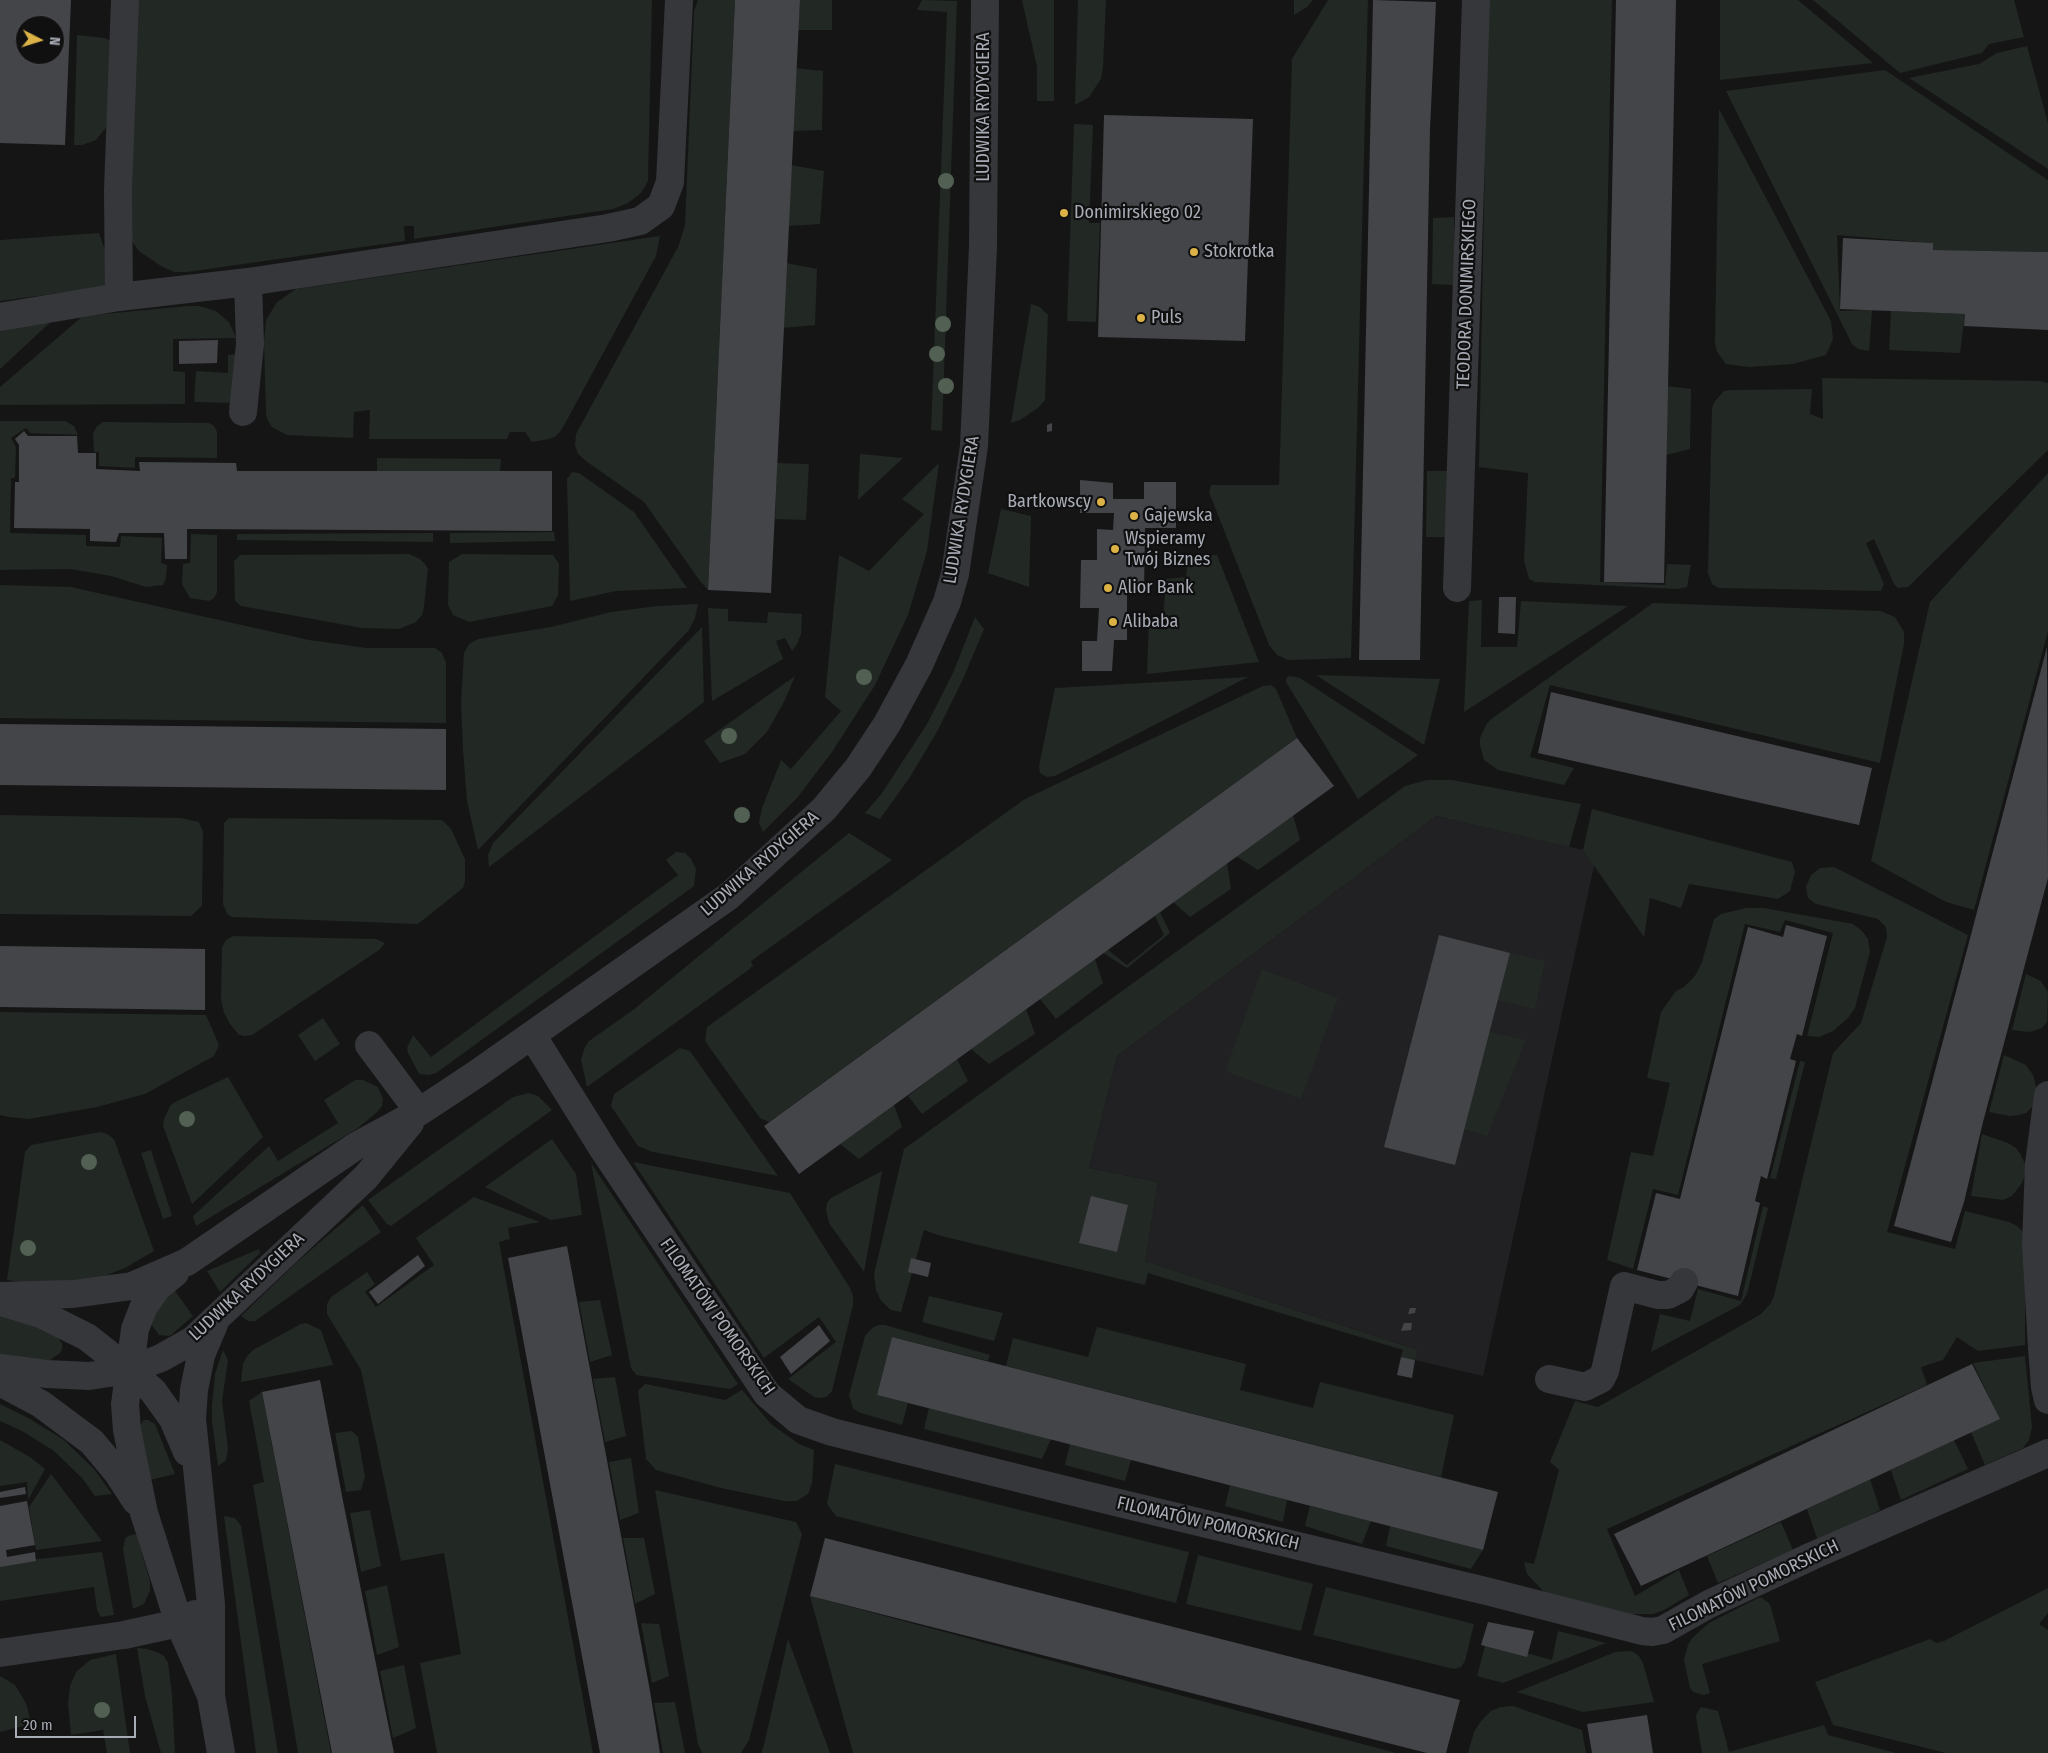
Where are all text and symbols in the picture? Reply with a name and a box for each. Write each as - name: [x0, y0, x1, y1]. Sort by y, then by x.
- north arrow: [15, 15, 65, 65]
- street label: LUDWIKA RYDYGIERA: [973, 32, 995, 182]
- text: N: [46, 36, 63, 46]
- street label: TEODORA DONIMIRSKIEGO: [1453, 198, 1481, 390]
- place label: Donimirskiego 02: [1074, 202, 1201, 224]
- marker: Donimirskiego 02: [1058, 207, 1070, 219]
- place label: Stokrotka: [1204, 241, 1274, 263]
- marker: Stokrotka: [1188, 246, 1200, 258]
- place label: Puls: [1151, 307, 1182, 329]
- marker: Puls: [1135, 312, 1147, 324]
- street label: LUDWIKA RYDYGIERA: [940, 435, 984, 585]
- place label: Bartkowscy: [1007, 491, 1091, 513]
- marker: Bartkowscy: [1095, 496, 1107, 508]
- place label: Gajewska: [1144, 505, 1213, 527]
- marker: Gajewska: [1128, 510, 1140, 522]
- place label: Wspieramy Twój Biznes: [1125, 528, 1210, 570]
- marker: Wspieramy Twój Biznes: [1109, 543, 1121, 555]
- place label: Alior Bank: [1118, 577, 1193, 599]
- marker: Alior Bank: [1102, 582, 1114, 594]
- place label: Alibaba: [1123, 611, 1178, 633]
- marker: Alibaba: [1107, 616, 1119, 628]
- street label: LUDWIKA RYDYGIERA: [697, 807, 823, 921]
- street label: LUDWIKA RYDYGIERA: [185, 1228, 309, 1346]
- street label: FILOMATÓW POMORSKICH: [655, 1234, 779, 1400]
- street label: FILOMATÓW POMORSKICH: [1115, 1493, 1301, 1555]
- street label: FILOMATÓW POMORSKICH: [1665, 1535, 1843, 1637]
- scale bar: [18, 1706, 139, 1738]
- text: 20 m: [23, 1716, 53, 1734]

